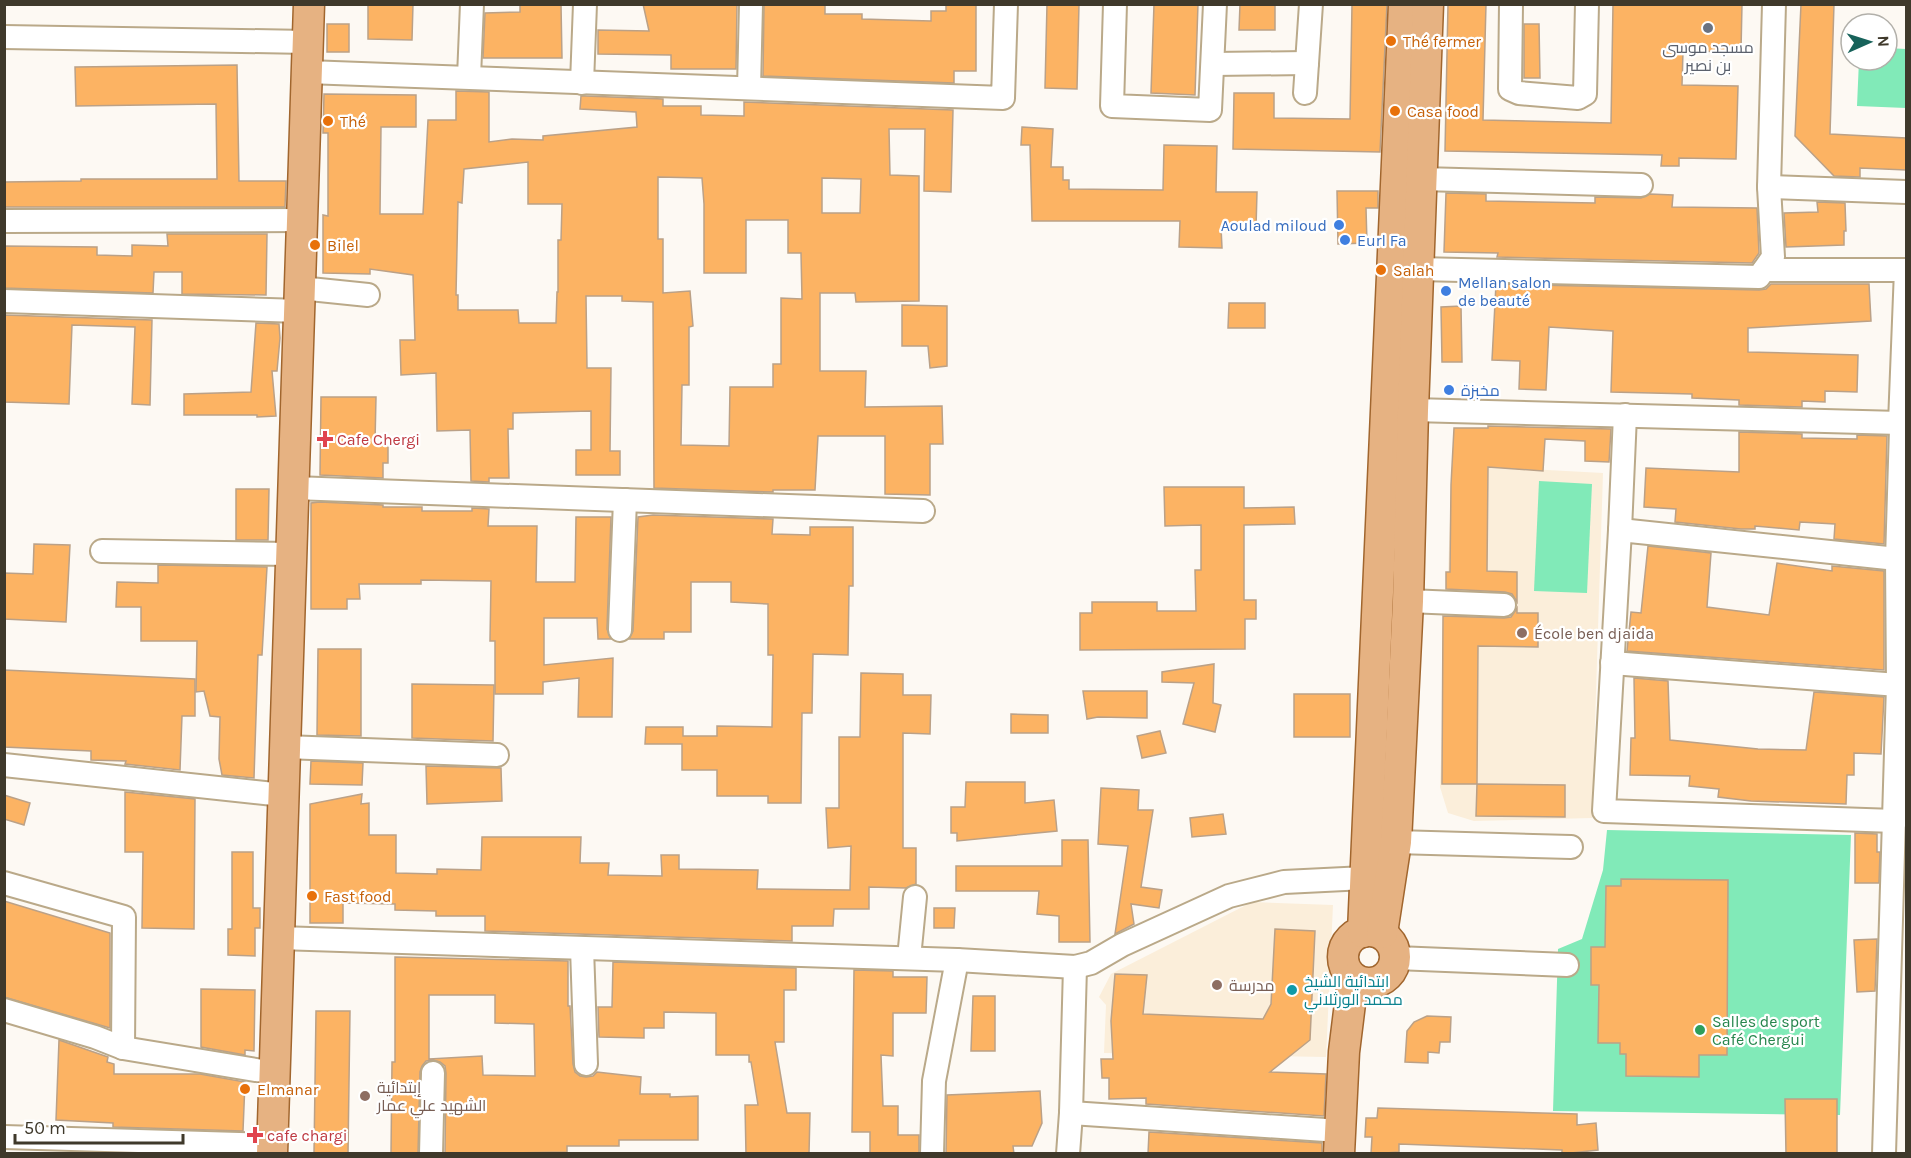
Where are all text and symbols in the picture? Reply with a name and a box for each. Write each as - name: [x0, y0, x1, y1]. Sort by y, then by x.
- north arrow: [1839, 12, 1899, 72]
- marker: مسجد موسى بن نصير: [1701, 21, 1715, 35]
- place label: Thé fermer: [1403, 32, 1481, 51]
- marker: Thé fermer: [1384, 34, 1398, 48]
- text: N: [1874, 35, 1893, 47]
- place label: مسجد موسى بن نصير: [1662, 38, 1754, 76]
- place label: Casa food: [1407, 102, 1479, 121]
- marker: Casa food: [1388, 104, 1402, 118]
- place label: Thé: [340, 112, 366, 131]
- marker: Thé: [321, 114, 335, 128]
- place label: Aoulad miloud: [1221, 216, 1327, 235]
- marker: Aoulad miloud: [1332, 218, 1346, 232]
- place label: Eurl Fa: [1357, 231, 1407, 250]
- marker: Eurl Fa: [1338, 233, 1352, 247]
- place label: Bilel: [327, 236, 359, 255]
- marker: Bilel: [308, 238, 322, 252]
- place label: Salah: [1393, 261, 1434, 280]
- marker: Salah: [1374, 263, 1388, 277]
- place label: Mellan salon de beauté: [1458, 273, 1551, 310]
- marker: Mellan salon de beauté: [1439, 284, 1453, 298]
- place label: مخبزة: [1461, 381, 1500, 400]
- marker: مخبزة: [1442, 383, 1456, 397]
- place label: Cafe Chergi: [337, 430, 420, 449]
- marker: Cafe Chergi: [318, 432, 332, 446]
- place label: École ben djaida: [1534, 624, 1654, 643]
- marker: École ben djaida: [1515, 626, 1529, 640]
- place label: Fast food: [324, 887, 391, 906]
- marker: Fast food: [305, 889, 319, 903]
- place label: ابتدائية الشيخ محمد الورثلاني: [1304, 972, 1403, 1013]
- place label: مدرسة: [1229, 976, 1275, 995]
- marker: مدرسة: [1210, 978, 1224, 992]
- marker: ابتدائية الشيخ محمد الورثلاني: [1285, 983, 1299, 997]
- place label: Salles de sport Café Chergui: [1712, 1012, 1820, 1049]
- marker: Salles de sport Café Chergui: [1693, 1023, 1707, 1037]
- place label: إبتدائية الشهيد علي عمار: [376, 1078, 486, 1119]
- place label: Elmanar: [257, 1080, 319, 1099]
- marker: Elmanar: [238, 1082, 252, 1096]
- marker: إبتدائية الشهيد علي عمار: [358, 1089, 372, 1103]
- scale bar: [15, 1107, 183, 1145]
- text: 50 m: [24, 1117, 66, 1139]
- place label: cafe chargi: [267, 1126, 348, 1145]
- marker: cafe chargi: [248, 1128, 262, 1142]

